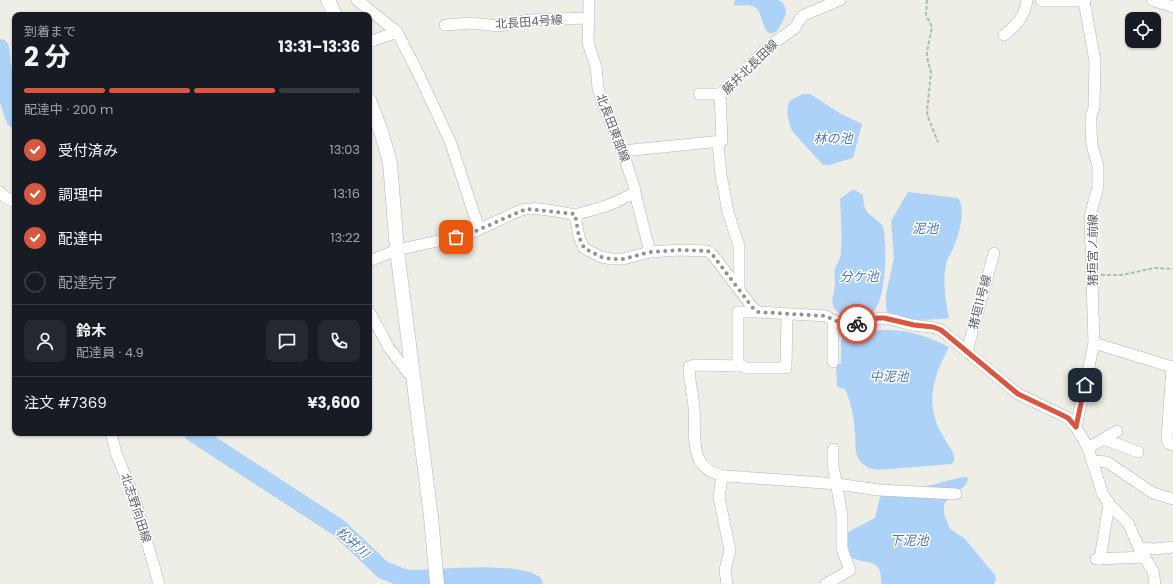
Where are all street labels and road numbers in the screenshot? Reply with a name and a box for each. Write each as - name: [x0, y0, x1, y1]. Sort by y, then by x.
- street label: 北長田4号線: [495, 11, 563, 32]
- street label: 藤井北長田線: [718, 36, 781, 98]
- street label: 北長田東部線: [593, 91, 634, 164]
- street label: 猪垣宮ノ前線: [1084, 214, 1101, 286]
- street label: 猪垣11号線: [964, 273, 995, 331]
- street label: 北志野向田線: [117, 471, 156, 545]

